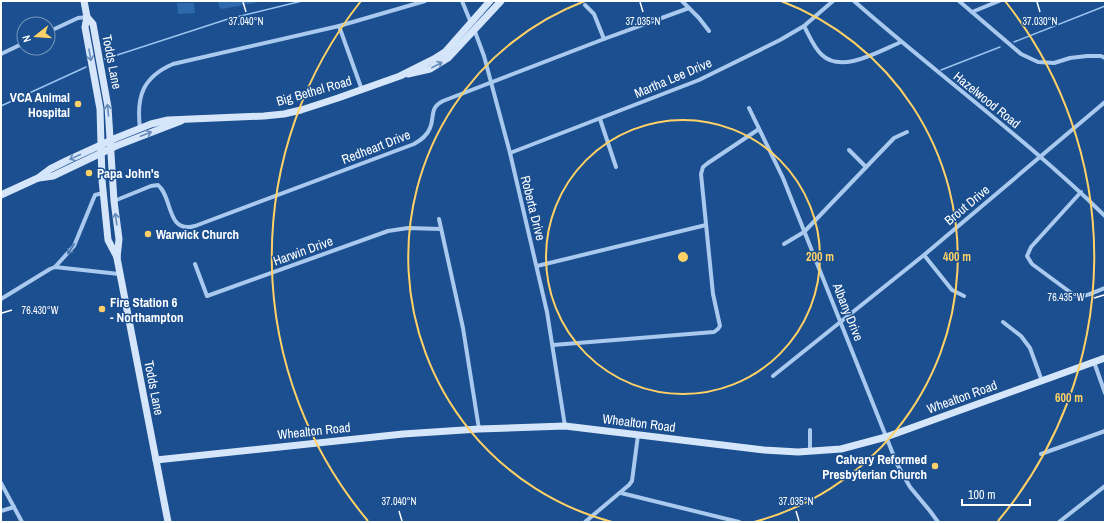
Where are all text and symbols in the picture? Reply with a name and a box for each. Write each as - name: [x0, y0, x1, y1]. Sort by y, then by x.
- text: 37.040°N: [229, 15, 264, 28]
- text: 37.035°N: [626, 15, 661, 28]
- text: 37.030°N: [1023, 15, 1058, 28]
- north arrow: [16, 16, 56, 56]
- street label: Todds Lane: [98, 33, 126, 91]
- text: N: [19, 34, 34, 44]
- one-way arrow: [86, 48, 94, 61]
- street label: Martha Lee Drive: [632, 54, 714, 102]
- one-way arrow: [431, 61, 443, 68]
- street label: Hazelwood Road: [950, 68, 1024, 132]
- street label: Big Bethel Road: [274, 72, 354, 110]
- place label: VCA Animal Hospital: [10, 89, 70, 121]
- marker: VCA Animal Hospital: [73, 99, 83, 109]
- one-way arrow: [104, 104, 112, 117]
- street label: Redheart Drive: [339, 126, 413, 168]
- one-way arrow: [140, 130, 152, 138]
- one-way arrow: [69, 154, 81, 161]
- place label: Papa John's: [97, 165, 159, 182]
- marker: Papa John's: [84, 168, 94, 178]
- street label: Roberta Drive: [517, 174, 549, 242]
- street label: Brout Drive: [941, 181, 993, 229]
- one-way arrow: [112, 213, 120, 226]
- place label: Warwick Church: [156, 226, 239, 243]
- marker: Warwick Church: [143, 229, 153, 239]
- street label: Harwin Drive: [271, 232, 335, 270]
- one-way arrow: [67, 243, 75, 254]
- text: 200 m: [806, 249, 834, 265]
- text: 400 m: [943, 249, 971, 265]
- centre of rings: [676, 250, 690, 264]
- street label: Albany Drive: [828, 280, 867, 344]
- text: 76.435°W: [1048, 291, 1085, 304]
- place label: Fire Station 6 - Northampton: [110, 294, 183, 326]
- text: 76.430°W: [22, 304, 59, 317]
- marker: Fire Station 6 - Northampton: [97, 304, 107, 314]
- street label: Todds Lane: [140, 359, 168, 417]
- street label: Whealton Road: [925, 376, 999, 418]
- text: 600 m: [1055, 390, 1083, 406]
- street label: Whealton Road: [601, 410, 677, 436]
- street label: Whealton Road: [277, 419, 351, 443]
- place label: Calvary Reformed Presbyterian Church: [822, 451, 927, 483]
- marker: Calvary Reformed Presbyterian Church: [930, 461, 940, 471]
- scale bar: [962, 481, 1030, 507]
- text: 100 m: [968, 487, 995, 503]
- text: 37.040°N: [382, 495, 417, 508]
- text: 37.035°N: [779, 495, 814, 508]

